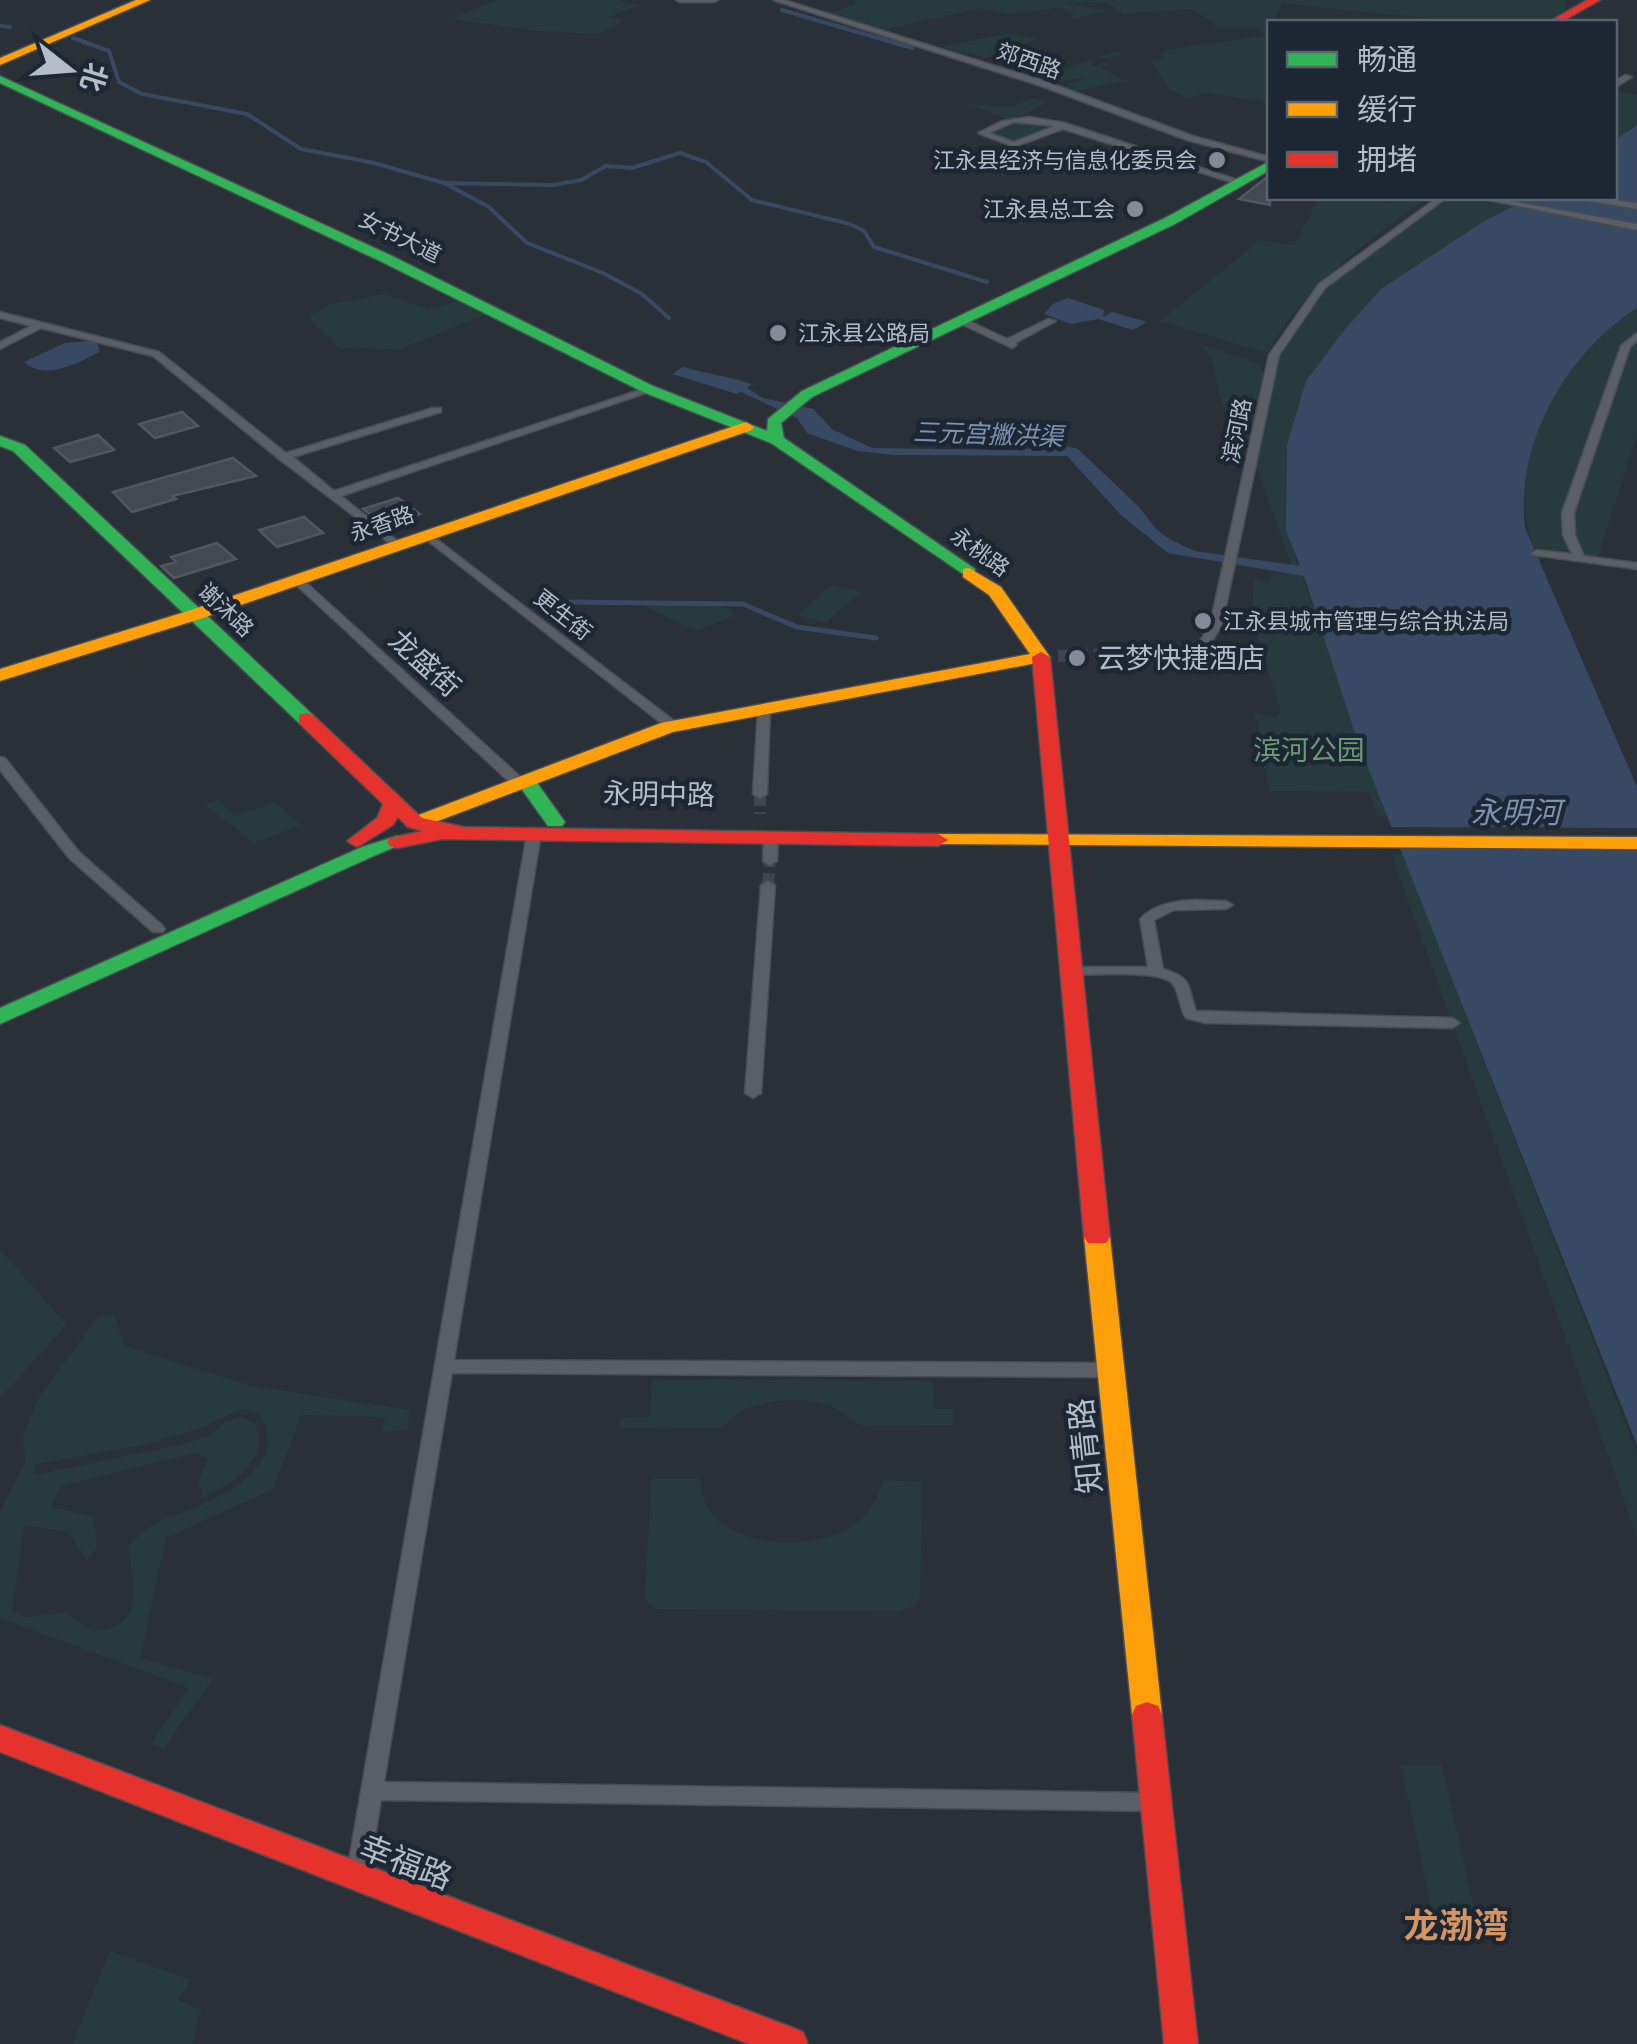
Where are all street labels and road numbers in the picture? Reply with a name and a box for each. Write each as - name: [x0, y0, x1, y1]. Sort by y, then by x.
- street label: 郊西路: [993, 37, 1065, 85]
- street label: 女书大道: [355, 206, 445, 268]
- street label: 滨河路: [1217, 396, 1257, 466]
- street label: 永香路: [346, 500, 418, 548]
- street label: 永桃路: [945, 522, 1015, 582]
- street label: 谢沐路: [193, 577, 259, 643]
- street label: 更生街: [529, 584, 597, 646]
- street label: 龙盛街: [382, 622, 468, 704]
- street label: 永明中路: [603, 776, 715, 812]
- street label: 知青路: [1061, 1396, 1109, 1496]
- street label: 幸福路: [354, 1827, 458, 1897]

